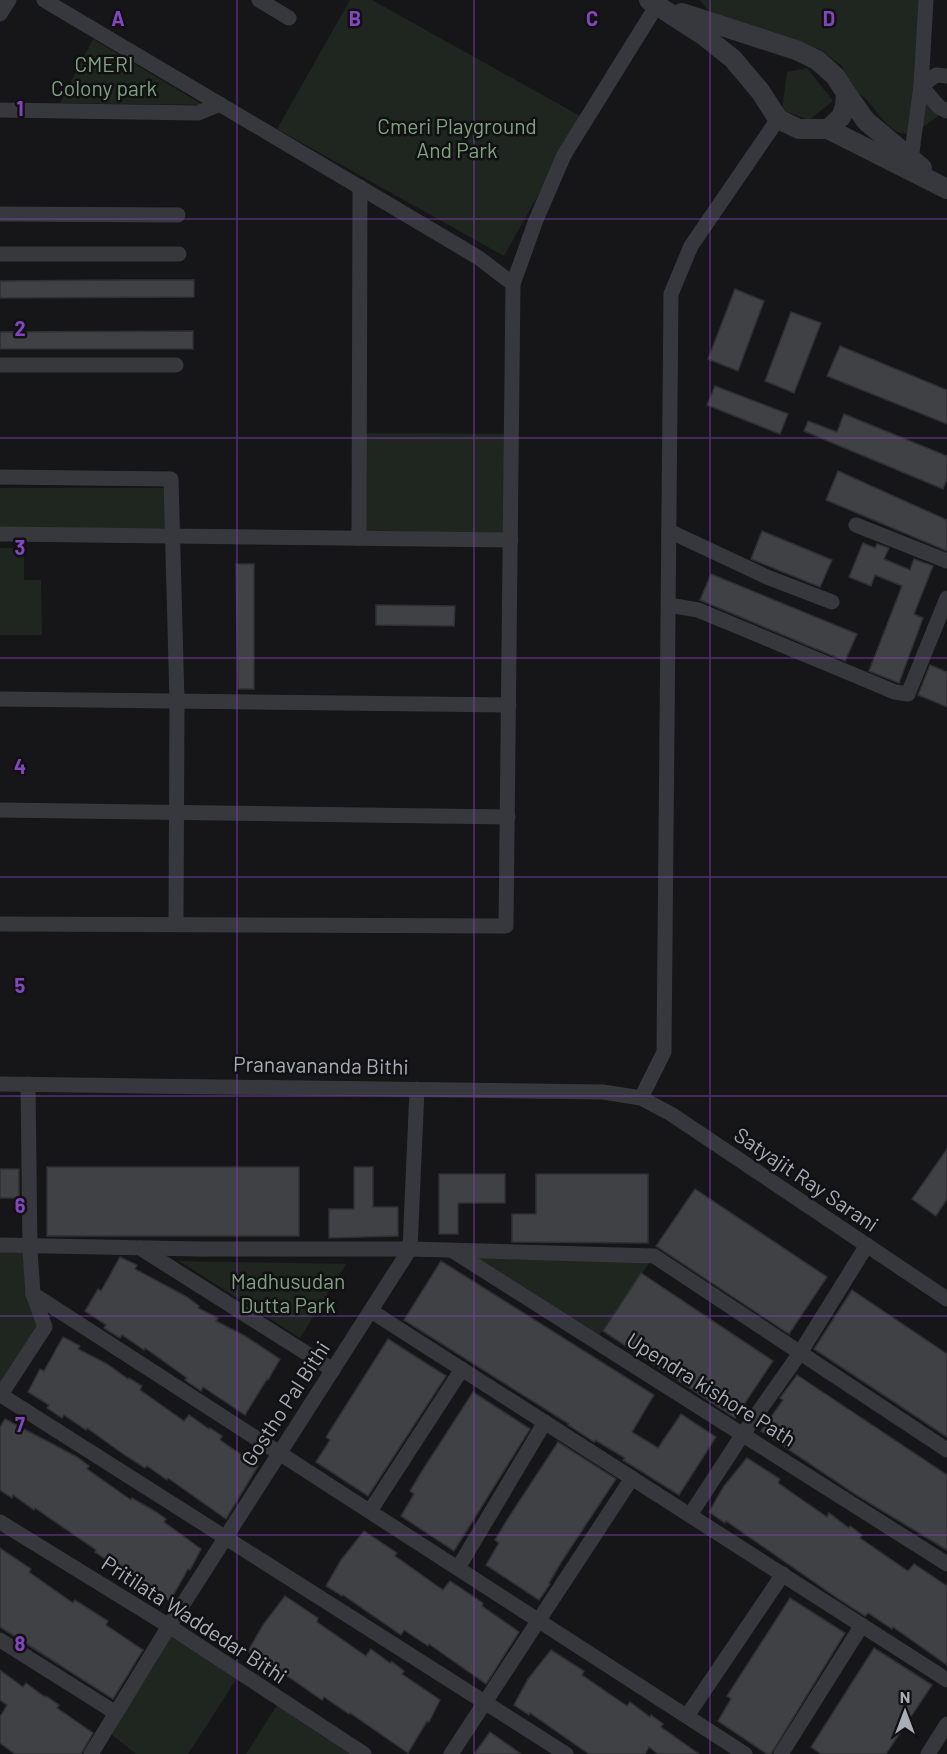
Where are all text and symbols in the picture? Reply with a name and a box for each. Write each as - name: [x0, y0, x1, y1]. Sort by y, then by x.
- text: A: [111, 6, 125, 30]
- text: B: [349, 6, 361, 30]
- text: C: [586, 6, 598, 30]
- text: D: [823, 6, 835, 30]
- park label: CMERI Colony park: [51, 51, 157, 100]
- text: 1: [16, 96, 24, 120]
- park label: Cmeri Playground And Park: [377, 113, 537, 162]
- text: 2: [14, 316, 26, 340]
- text: 3: [15, 535, 25, 559]
- text: 4: [14, 754, 26, 778]
- text: 5: [15, 973, 26, 997]
- street label: Pranavananda Bithi: [233, 1050, 409, 1079]
- street label: Satyajit Ray Sarani: [730, 1121, 884, 1236]
- text: 6: [15, 1193, 26, 1217]
- park label: Madhusudan Dutta Park: [231, 1268, 345, 1317]
- street label: Upendra kishore Path: [623, 1326, 801, 1451]
- street label: Gostho Pal Bithi: [235, 1336, 334, 1470]
- text: 7: [15, 1412, 25, 1436]
- street label: Pritilata Waddedar Bithi: [98, 1550, 292, 1688]
- text: 8: [15, 1631, 26, 1655]
- north arrow: [875, 1682, 935, 1742]
- text: N: [900, 1687, 910, 1706]

